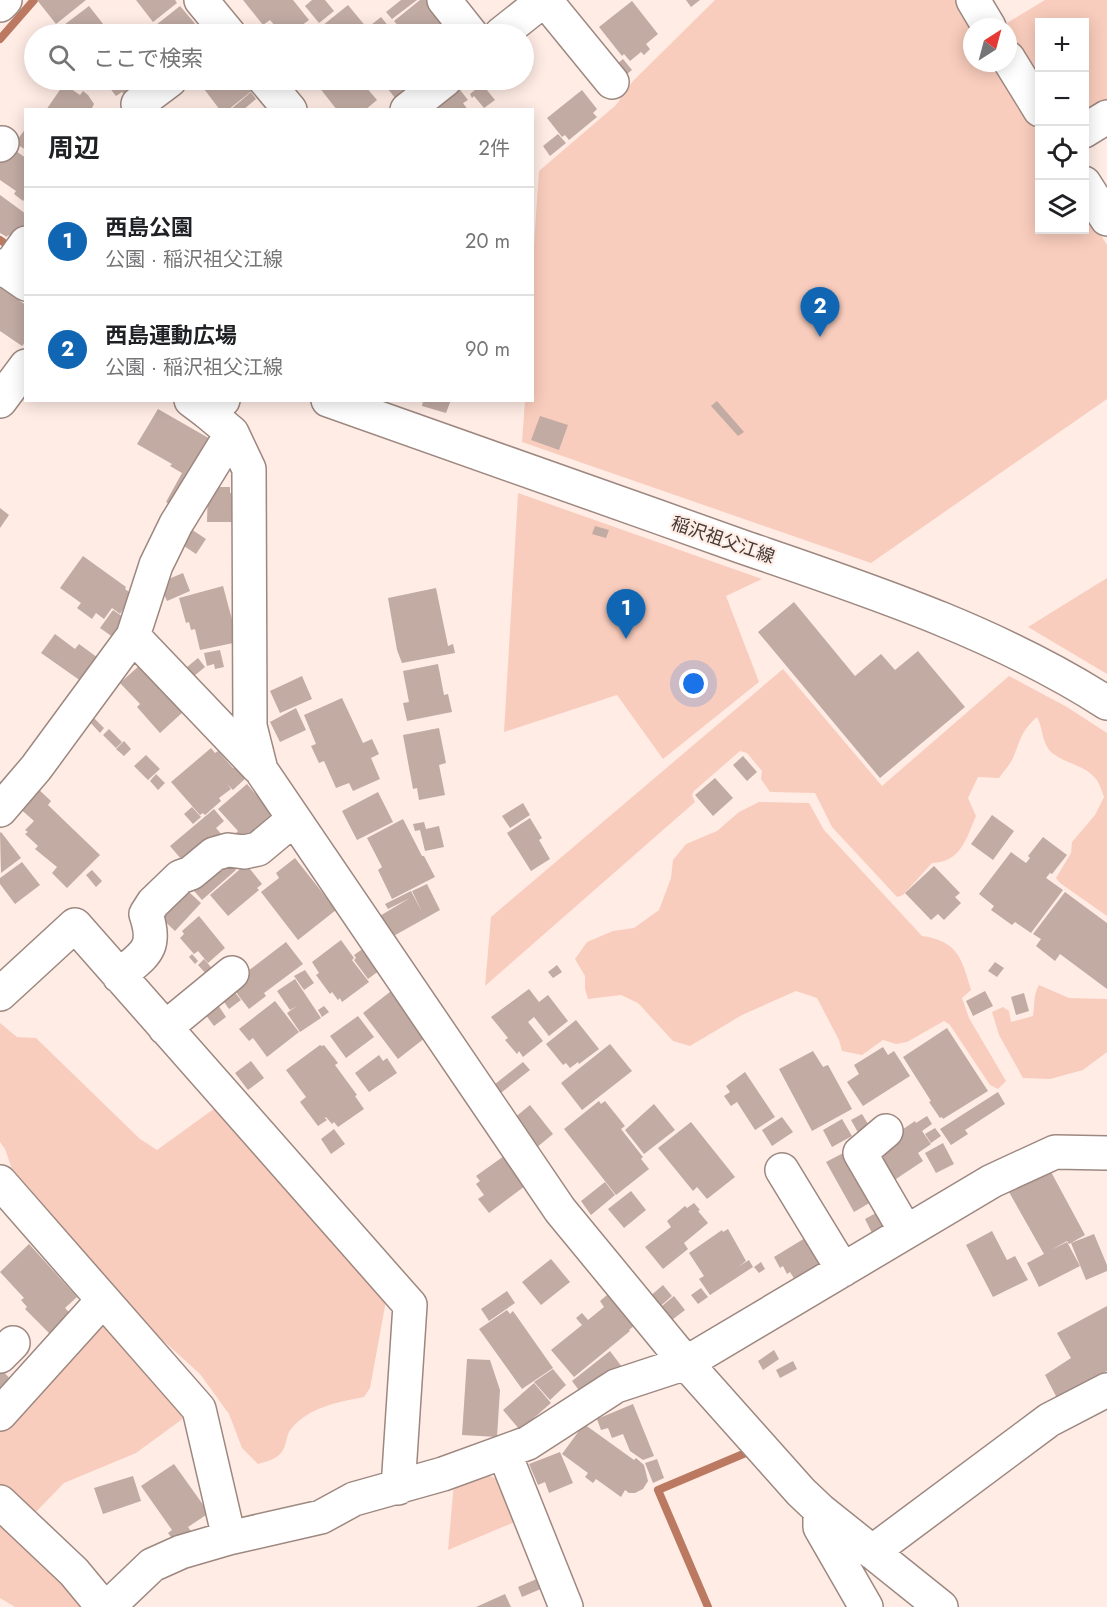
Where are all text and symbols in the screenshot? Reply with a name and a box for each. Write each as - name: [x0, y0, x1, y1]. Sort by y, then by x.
- north arrow: [963, 18, 1017, 72]
- map controls: [1035, 18, 1089, 234]
- button: +: [1035, 18, 1089, 72]
- search box: [24, 24, 534, 90]
- icon: search: [45, 41, 78, 74]
- text: ここで検索: [93, 42, 203, 74]
- button: −: [1035, 72, 1089, 126]
- button: locate: [1035, 126, 1089, 180]
- text: 周辺: [48, 129, 100, 167]
- text: 2件: [479, 134, 510, 163]
- button: layers: [1035, 180, 1089, 234]
- text: 西島公園: [105, 211, 193, 243]
- text: 1: [62, 227, 73, 256]
- text: 20 m: [465, 227, 510, 256]
- text: 公園 · 稲沢祖父江線: [105, 245, 283, 274]
- pin: 2: [800, 288, 840, 337]
- text: 西島運動広場: [105, 319, 237, 351]
- text: 2: [61, 335, 74, 364]
- text: 90 m: [465, 335, 510, 364]
- text: 公園 · 稲沢祖父江線: [105, 353, 283, 382]
- street label: 稲沢祖父江線: [668, 510, 778, 570]
- pin: 1: [606, 590, 646, 639]
- your location: [679, 669, 708, 698]

